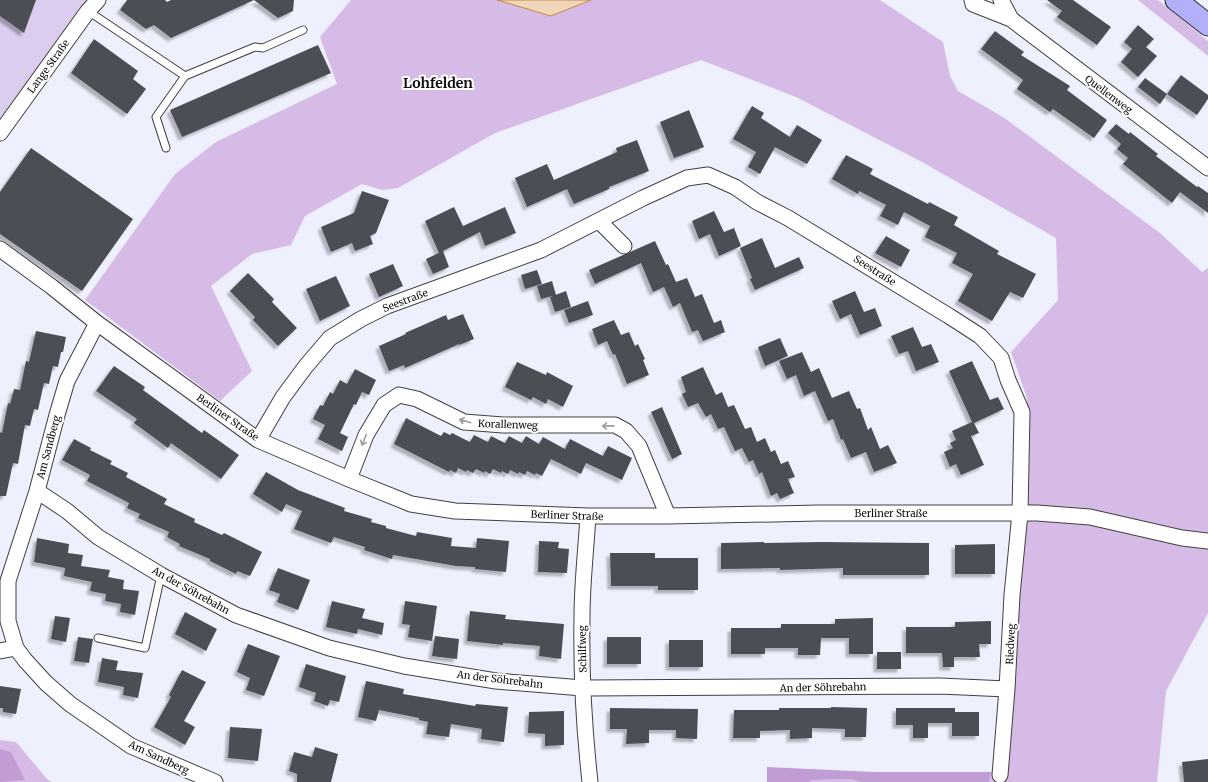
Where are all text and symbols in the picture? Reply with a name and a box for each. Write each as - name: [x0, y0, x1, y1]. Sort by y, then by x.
- street label: Lange Straße: [25, 37, 72, 96]
- street label: Quellenweg: [1082, 72, 1135, 117]
- district label: Lohfelden: [403, 74, 473, 92]
- street label: Seestraße: [851, 252, 898, 288]
- street label: Seestraße: [381, 286, 430, 315]
- street label: Berliner Straße: [194, 391, 261, 444]
- street label: Am Sandberg: [33, 414, 63, 481]
- one-way arrow: [458, 417, 471, 424]
- street label: Korallenweg: [478, 417, 538, 432]
- one-way arrow: [602, 422, 615, 429]
- one-way arrow: [360, 434, 368, 446]
- street label: Berliner Straße: [855, 507, 927, 520]
- street label: Berliner Straße: [530, 508, 604, 523]
- street label: An der Söhrebahn: [149, 563, 232, 617]
- street label: Riedweg: [1003, 623, 1018, 665]
- street label: Schilfweg: [576, 625, 589, 673]
- street label: An der Söhrebahn: [455, 668, 544, 691]
- street label: An der Söhrebahn: [779, 680, 867, 695]
- street label: Am Sandberg: [126, 737, 191, 777]

